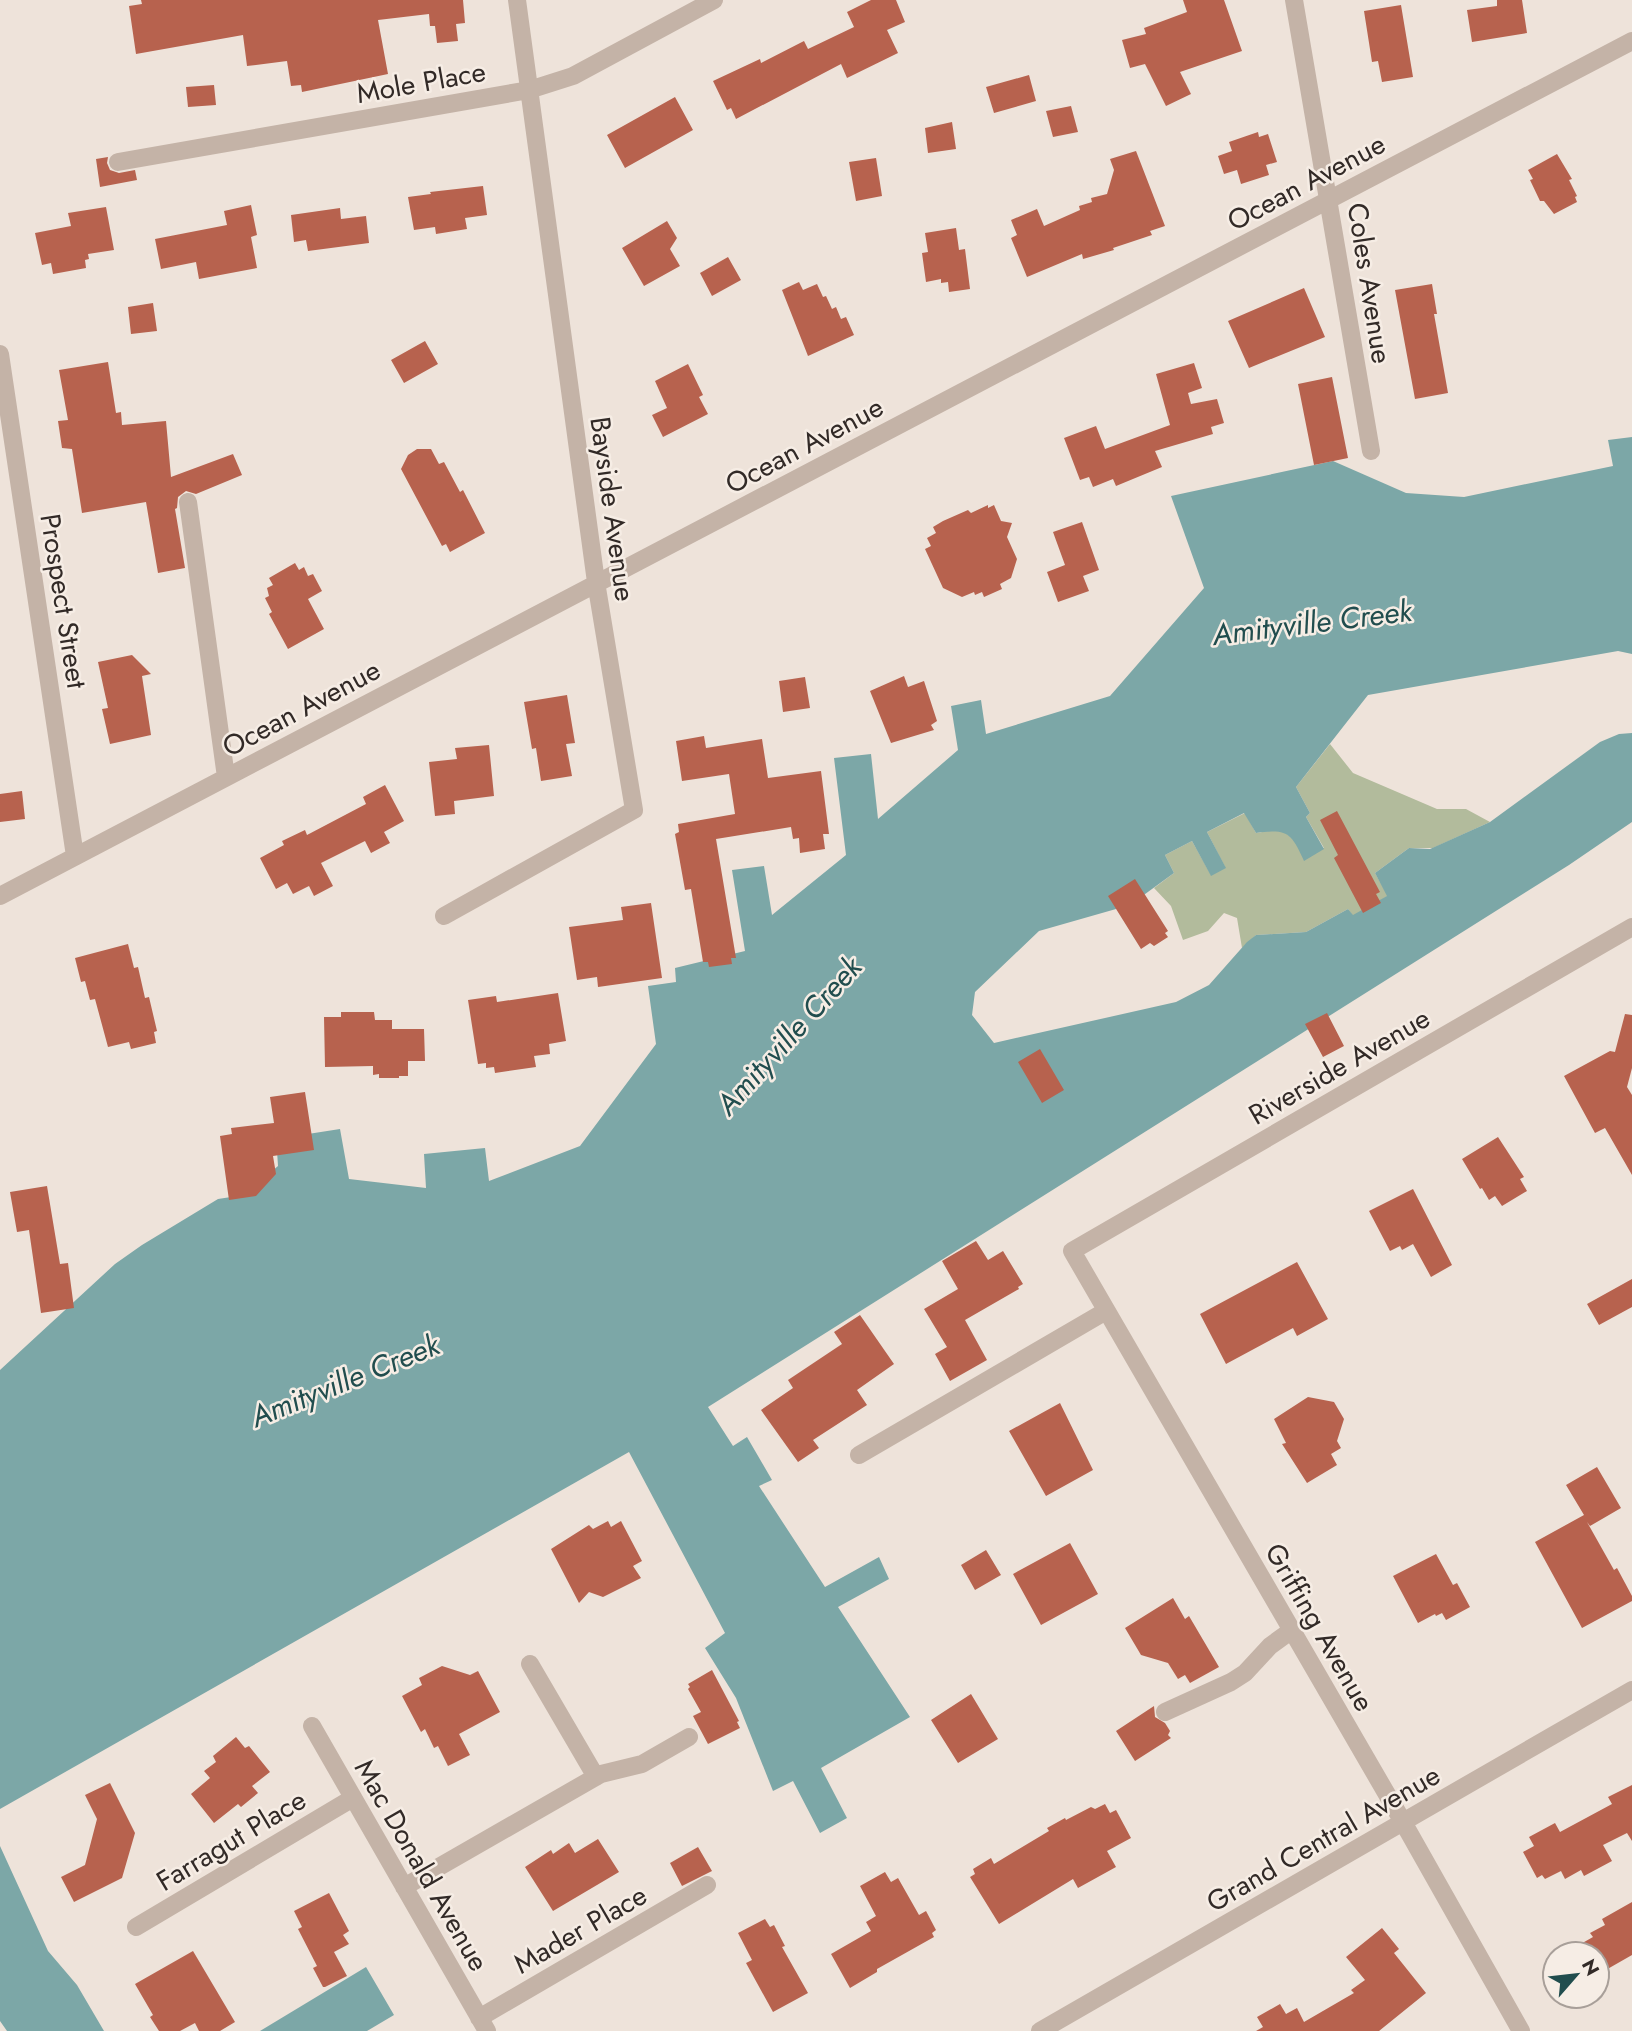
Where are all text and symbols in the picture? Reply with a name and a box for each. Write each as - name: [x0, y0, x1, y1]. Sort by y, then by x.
- street label: Mole Place: [353, 51, 489, 114]
- street label: Ocean Avenue: [1220, 124, 1393, 241]
- street label: Coles Avenue: [1337, 200, 1402, 366]
- street label: Ocean Avenue: [718, 387, 891, 504]
- street label: Bayside Avenue: [579, 414, 646, 604]
- street label: Prospect Street: [29, 511, 98, 692]
- water label: Amityville Creek: [1209, 589, 1415, 656]
- street label: Ocean Avenue: [215, 650, 388, 767]
- water label: Amityville Creek: [705, 946, 872, 1125]
- street label: Riverside Avenue: [1241, 998, 1438, 1135]
- water label: Amityville Creek: [243, 1323, 447, 1438]
- street label: Griffing Avenue: [1255, 1536, 1384, 1719]
- street label: Mac Donald Avenue: [344, 1752, 499, 1979]
- street label: Grand Central Avenue: [1199, 1755, 1448, 1922]
- street label: Farragut Place: [149, 1780, 314, 1901]
- street label: Mader Place: [506, 1875, 654, 1984]
- north arrow: [1541, 1940, 1611, 2010]
- text: N: [1575, 1954, 1606, 1980]

